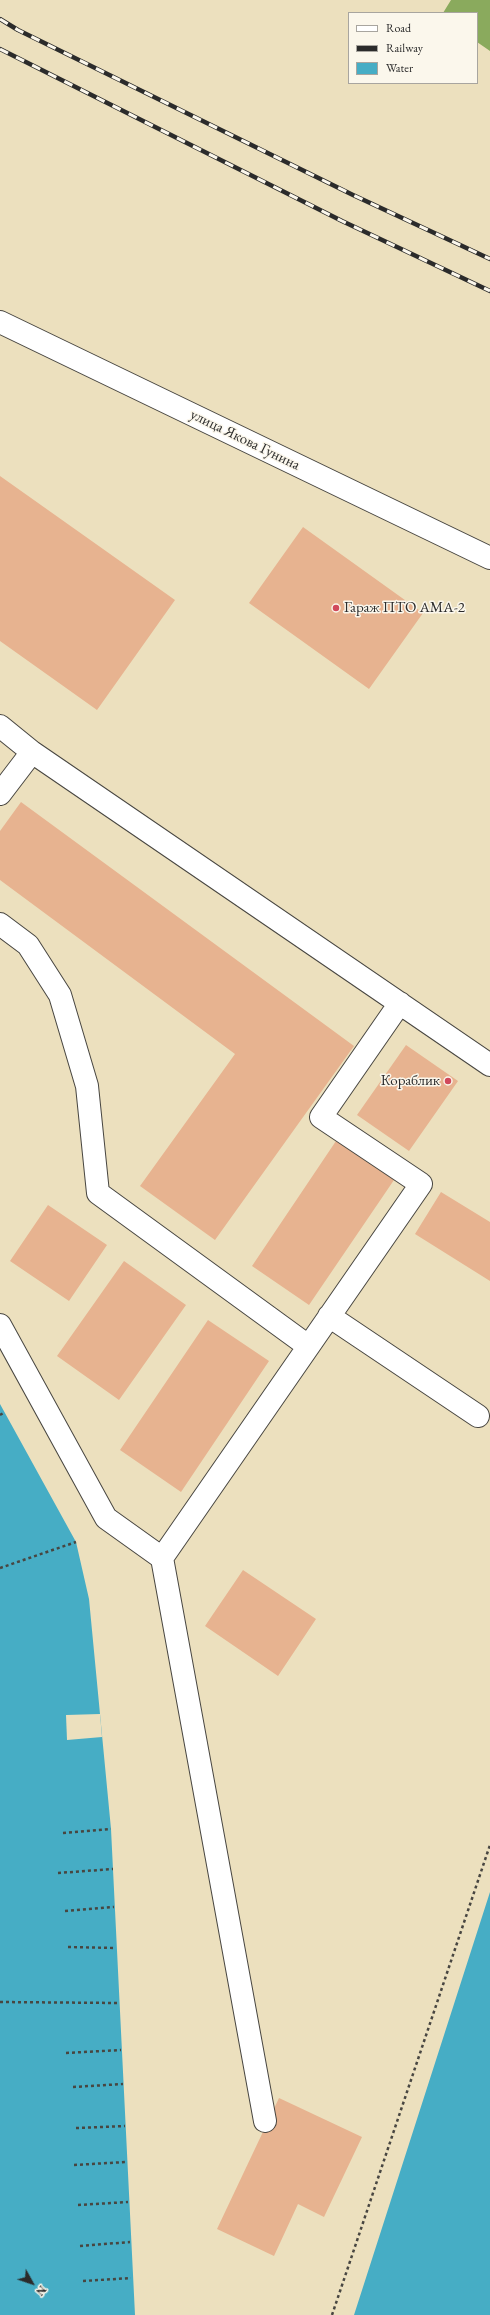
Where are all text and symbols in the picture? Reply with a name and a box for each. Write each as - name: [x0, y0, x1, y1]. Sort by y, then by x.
- legend: [348, 12, 478, 84]
- text: Road: [386, 20, 411, 36]
- text: Railway: [386, 40, 423, 56]
- text: Water: [386, 60, 413, 76]
- street label: улица Якова Гунина: [187, 406, 303, 474]
- place label: Гараж ПТО АМА-2: [344, 599, 465, 617]
- marker: Гараж ПТО АМА-2: [331, 603, 341, 613]
- place label: Кораблик: [381, 1072, 440, 1090]
- marker: Кораблик: [443, 1076, 453, 1086]
- north arrow: [12, 2263, 52, 2303]
- text: N: [33, 2283, 49, 2299]

